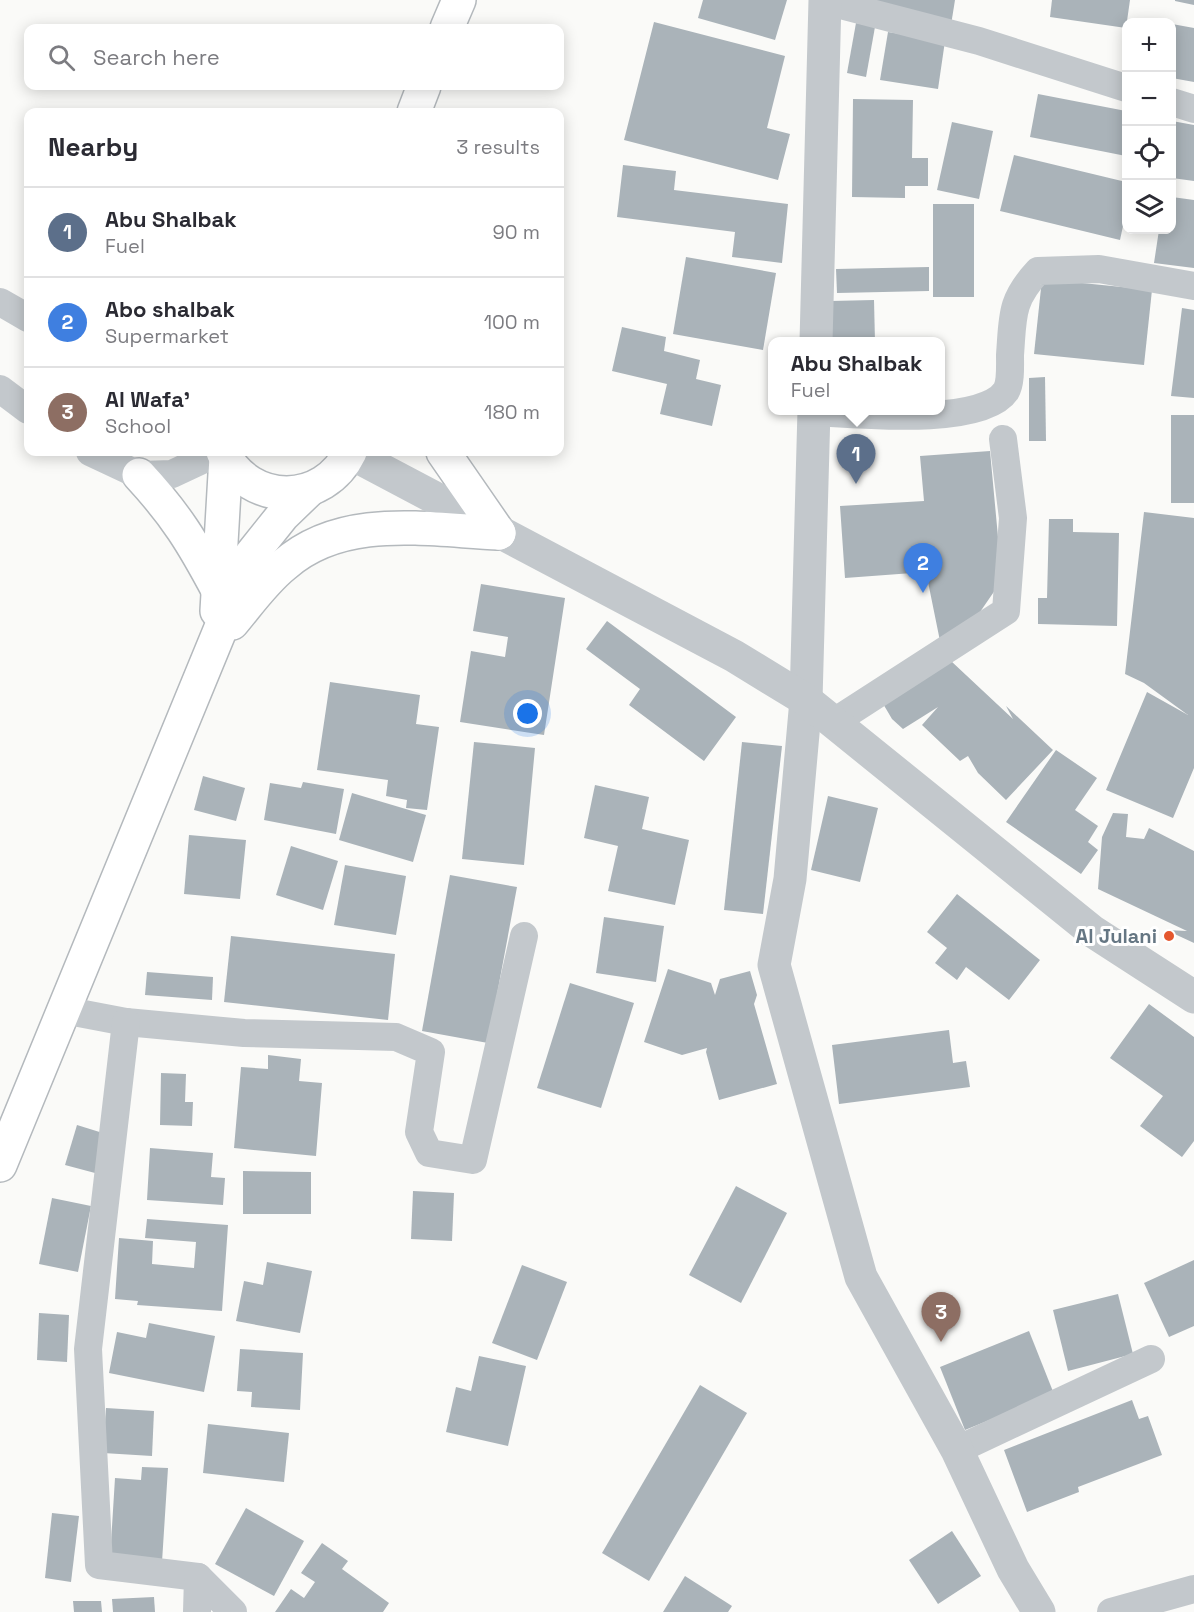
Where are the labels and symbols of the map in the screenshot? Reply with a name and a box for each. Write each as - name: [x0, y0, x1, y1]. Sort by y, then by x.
- pin: 1: [836, 434, 876, 484]
- pin: 2: [904, 544, 942, 593]
- your location: [513, 699, 542, 728]
- place label: Al Julani: [1076, 923, 1157, 949]
- marker: Al Julani: [1162, 929, 1176, 943]
- pin: 3: [922, 1292, 960, 1342]

